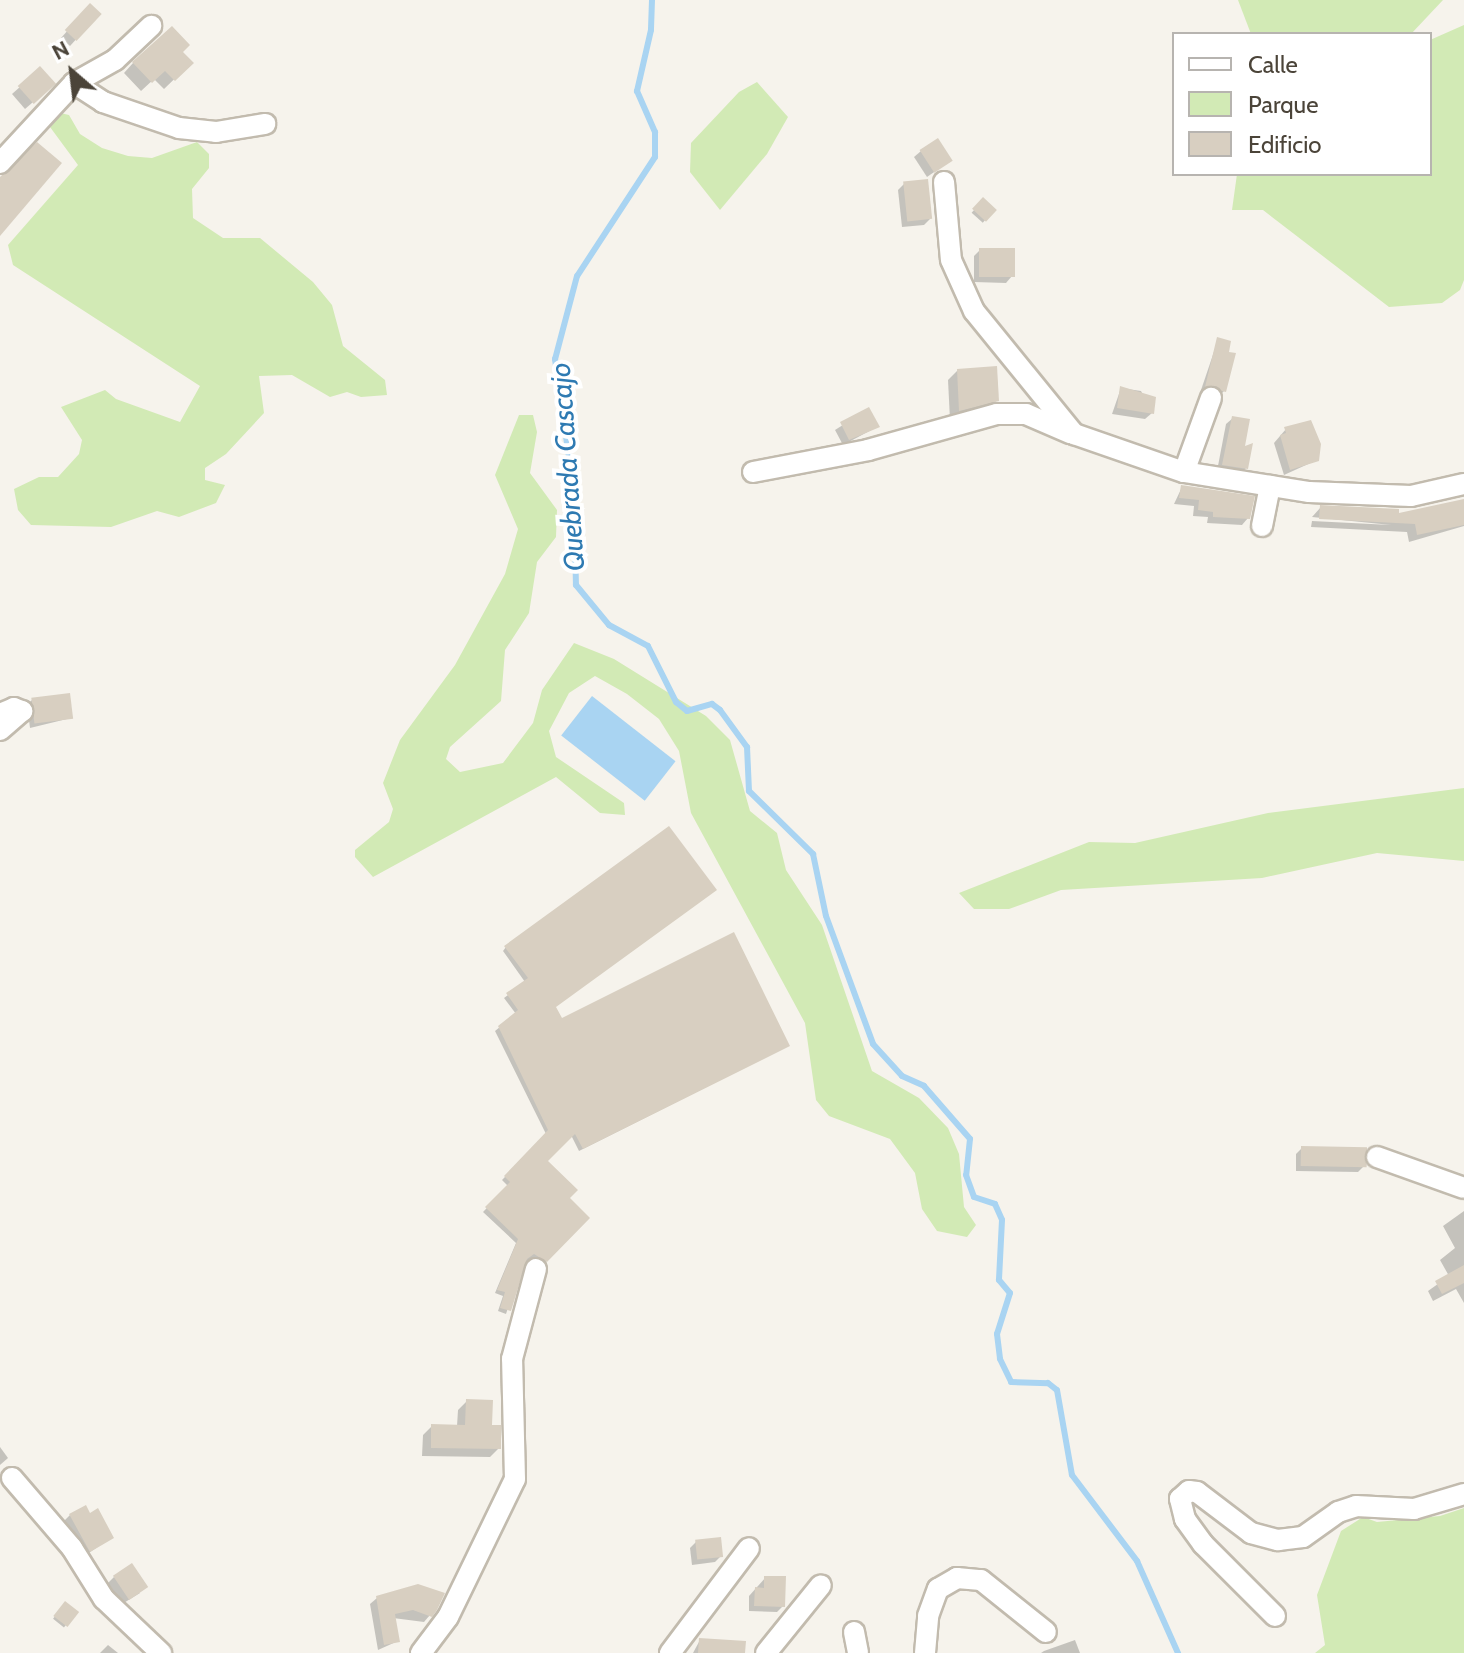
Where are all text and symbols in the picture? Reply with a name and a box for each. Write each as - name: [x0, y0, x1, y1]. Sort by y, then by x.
- north arrow: [32, 32, 112, 112]
- legend: [1172, 32, 1432, 176]
- text: N: [47, 35, 74, 66]
- text: Calle: [1248, 50, 1298, 79]
- text: Parque: [1248, 90, 1318, 119]
- text: Edificio: [1248, 130, 1322, 159]
- water label: Quebrada Cascajo: [543, 362, 591, 572]

